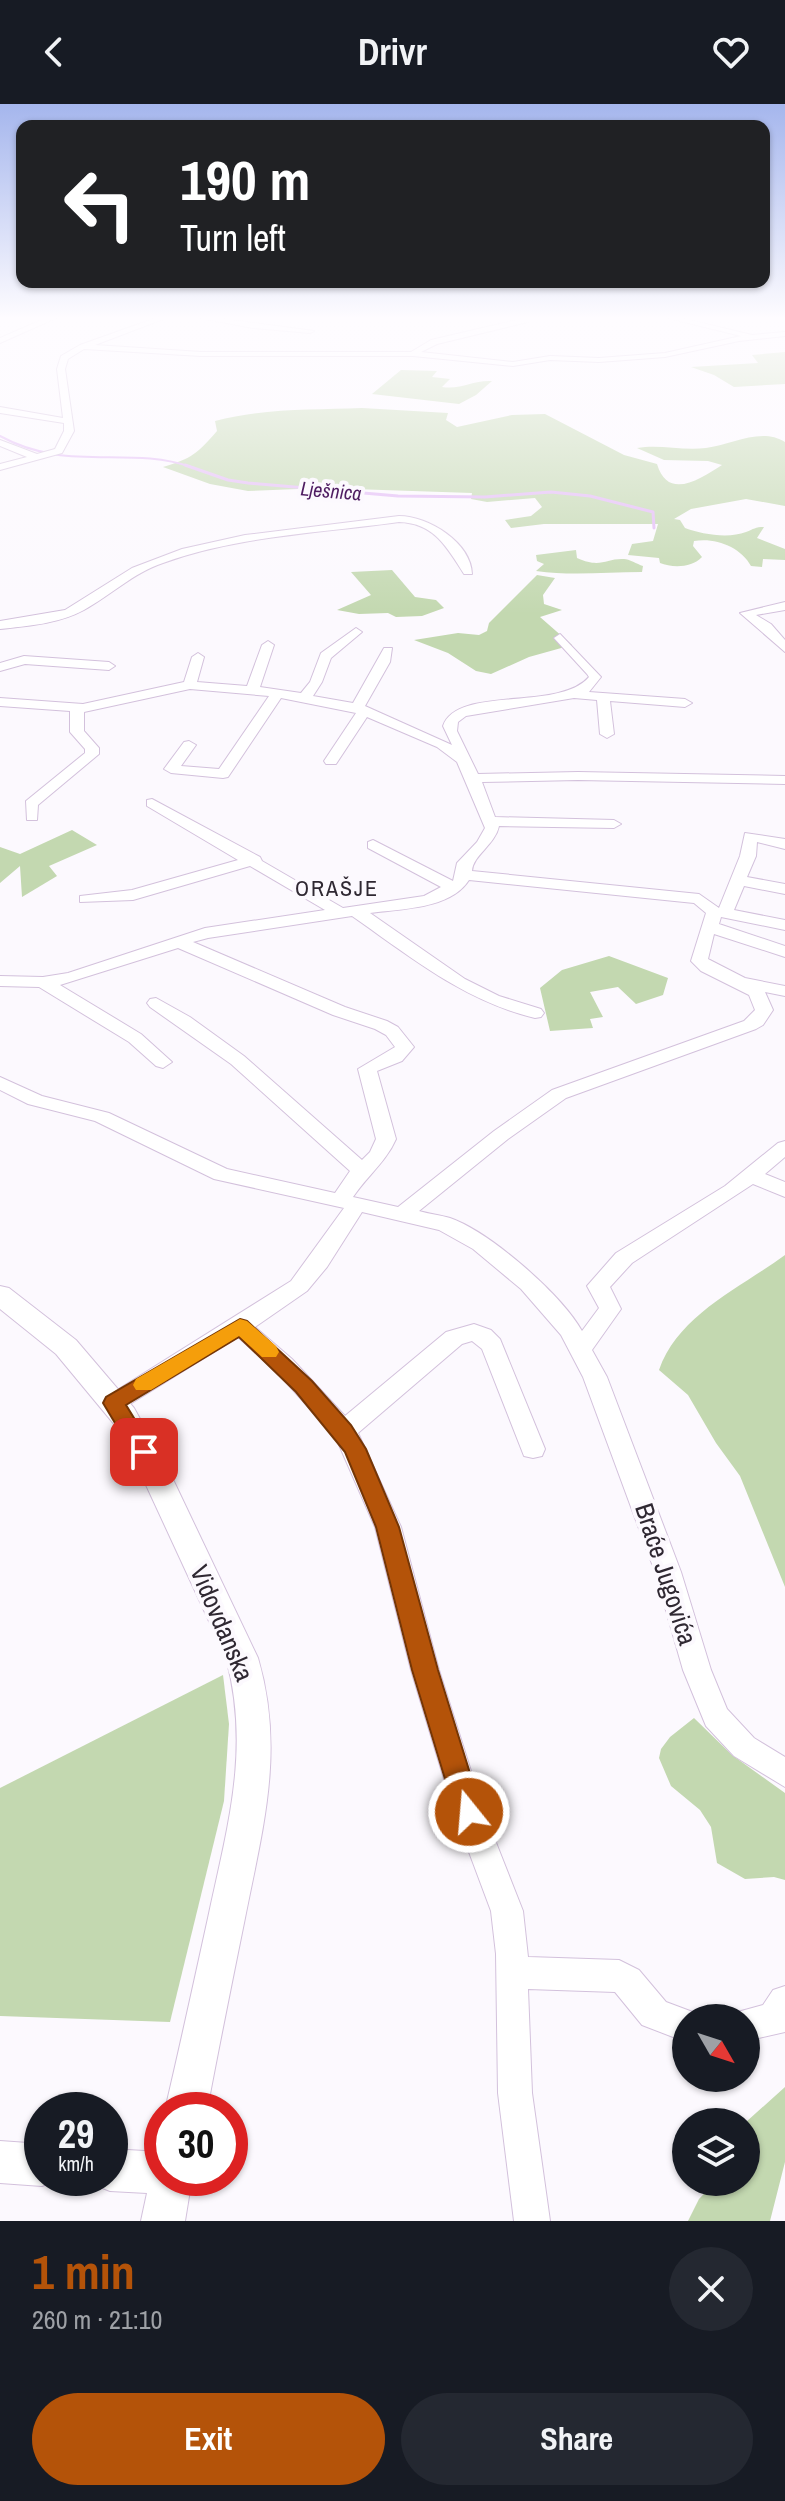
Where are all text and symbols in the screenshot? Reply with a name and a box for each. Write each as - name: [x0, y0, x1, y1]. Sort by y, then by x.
- text: Drivr: [358, 28, 427, 76]
- icon: back: [32, 30, 76, 74]
- icon: heart: [709, 30, 753, 74]
- text: 190 m: [180, 142, 310, 217]
- icon: left: [48, 152, 152, 256]
- text: Turn left: [180, 214, 286, 262]
- water label: Lješnica: [299, 474, 363, 507]
- district label: ORAŠJE: [295, 873, 379, 903]
- pin: [110, 1418, 178, 1486]
- icon: arrive: [122, 1430, 166, 1474]
- street label: Braće Jugovića: [627, 1499, 706, 1649]
- street label: Vidovdanska: [182, 1559, 263, 1686]
- position arrow: [427, 1770, 511, 1854]
- north arrow: [672, 2004, 760, 2092]
- map controls: [672, 2004, 760, 2196]
- speed limit sign: 30: [144, 2092, 248, 2196]
- text: 29: [58, 2107, 94, 2160]
- button: layers: [672, 2108, 760, 2196]
- text: km/h: [58, 2150, 94, 2177]
- text: 1 min: [32, 2239, 135, 2304]
- button: close: [669, 2247, 753, 2331]
- text: 260 m · 21:10: [32, 2302, 162, 2337]
- button: Exit: [32, 2393, 385, 2485]
- button: Share: [401, 2393, 753, 2485]

